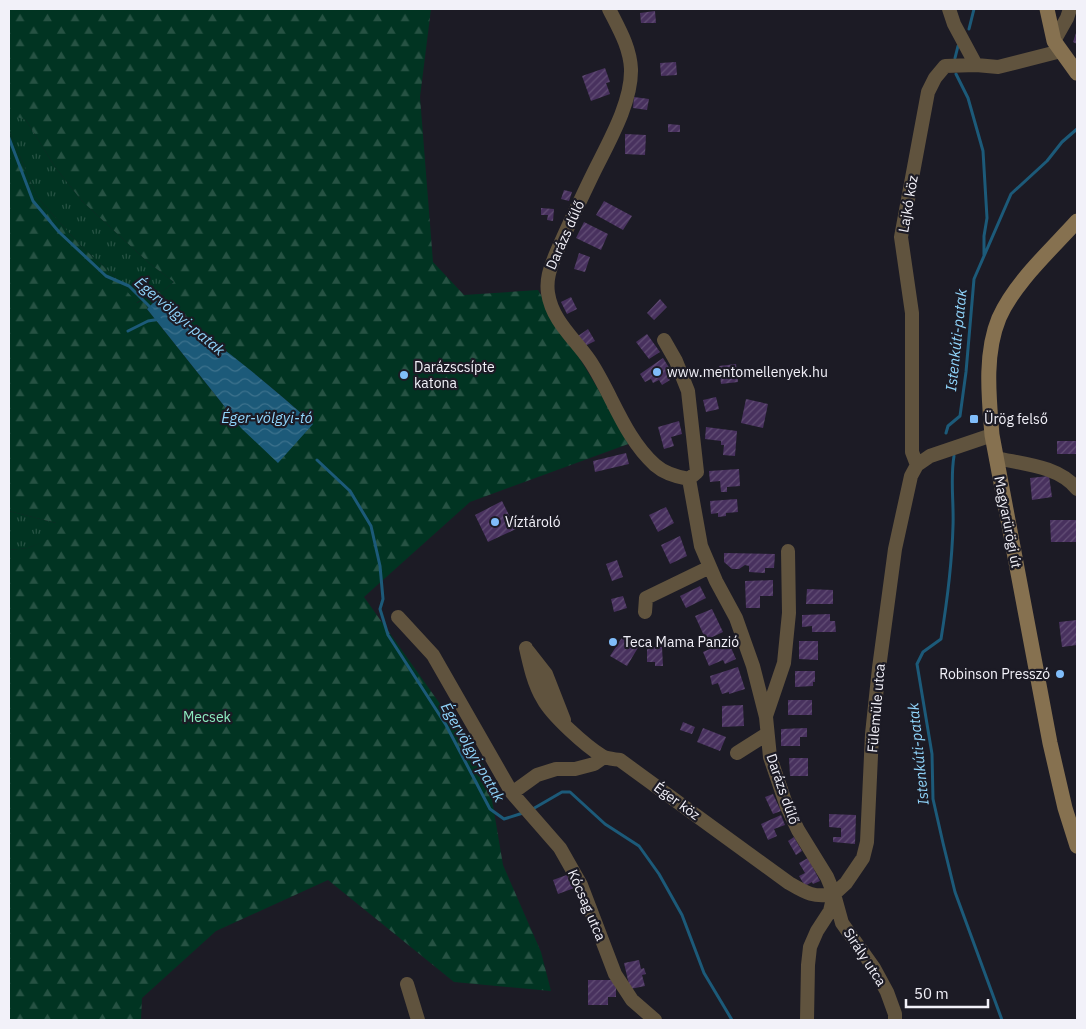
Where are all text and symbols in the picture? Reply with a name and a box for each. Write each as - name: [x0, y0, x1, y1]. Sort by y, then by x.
- street label: Lajkó köz: [894, 174, 922, 234]
- street label: Darázs dűlő: [542, 198, 588, 272]
- water label: Égervölgyi-patak: [131, 273, 229, 359]
- water label: Istenkúti-patak: [941, 288, 971, 392]
- place label: Darázscsípte katona: [414, 358, 495, 392]
- place label: www.mentomellenyek.hu: [667, 363, 828, 381]
- marker: www.mentomellenyek.hu: [651, 366, 663, 378]
- marker: Darázscsípte katona: [398, 369, 410, 381]
- water label: Éger-völgyi-tó: [221, 408, 313, 427]
- place label: Ürög felső: [984, 410, 1048, 428]
- marker: Ürög felső: [968, 413, 980, 425]
- street label: Magyarürögi út: [990, 474, 1026, 570]
- place label: Víztároló: [505, 513, 561, 531]
- marker: Víztároló: [489, 516, 501, 528]
- place label: Teca Mama Panzió: [623, 633, 739, 651]
- marker: Teca Mama Panzió: [607, 636, 619, 648]
- street label: Fülemüle utca: [863, 662, 889, 753]
- place label: Robinson Presszó: [939, 665, 1050, 683]
- marker: Robinson Presszó: [1054, 668, 1066, 680]
- water label: Égervölgyi-patak: [437, 699, 509, 805]
- water label: Istenkúti-patak: [903, 702, 933, 806]
- park label: Mecsek: [183, 708, 232, 726]
- street label: Darázs dűlő: [762, 751, 804, 827]
- street label: Éger köz: [650, 777, 705, 824]
- street label: Kócsag utca: [564, 867, 610, 944]
- street label: Sirály utca: [840, 925, 891, 990]
- scale bar: [906, 976, 988, 1008]
- text: 50 m: [914, 984, 949, 1003]

